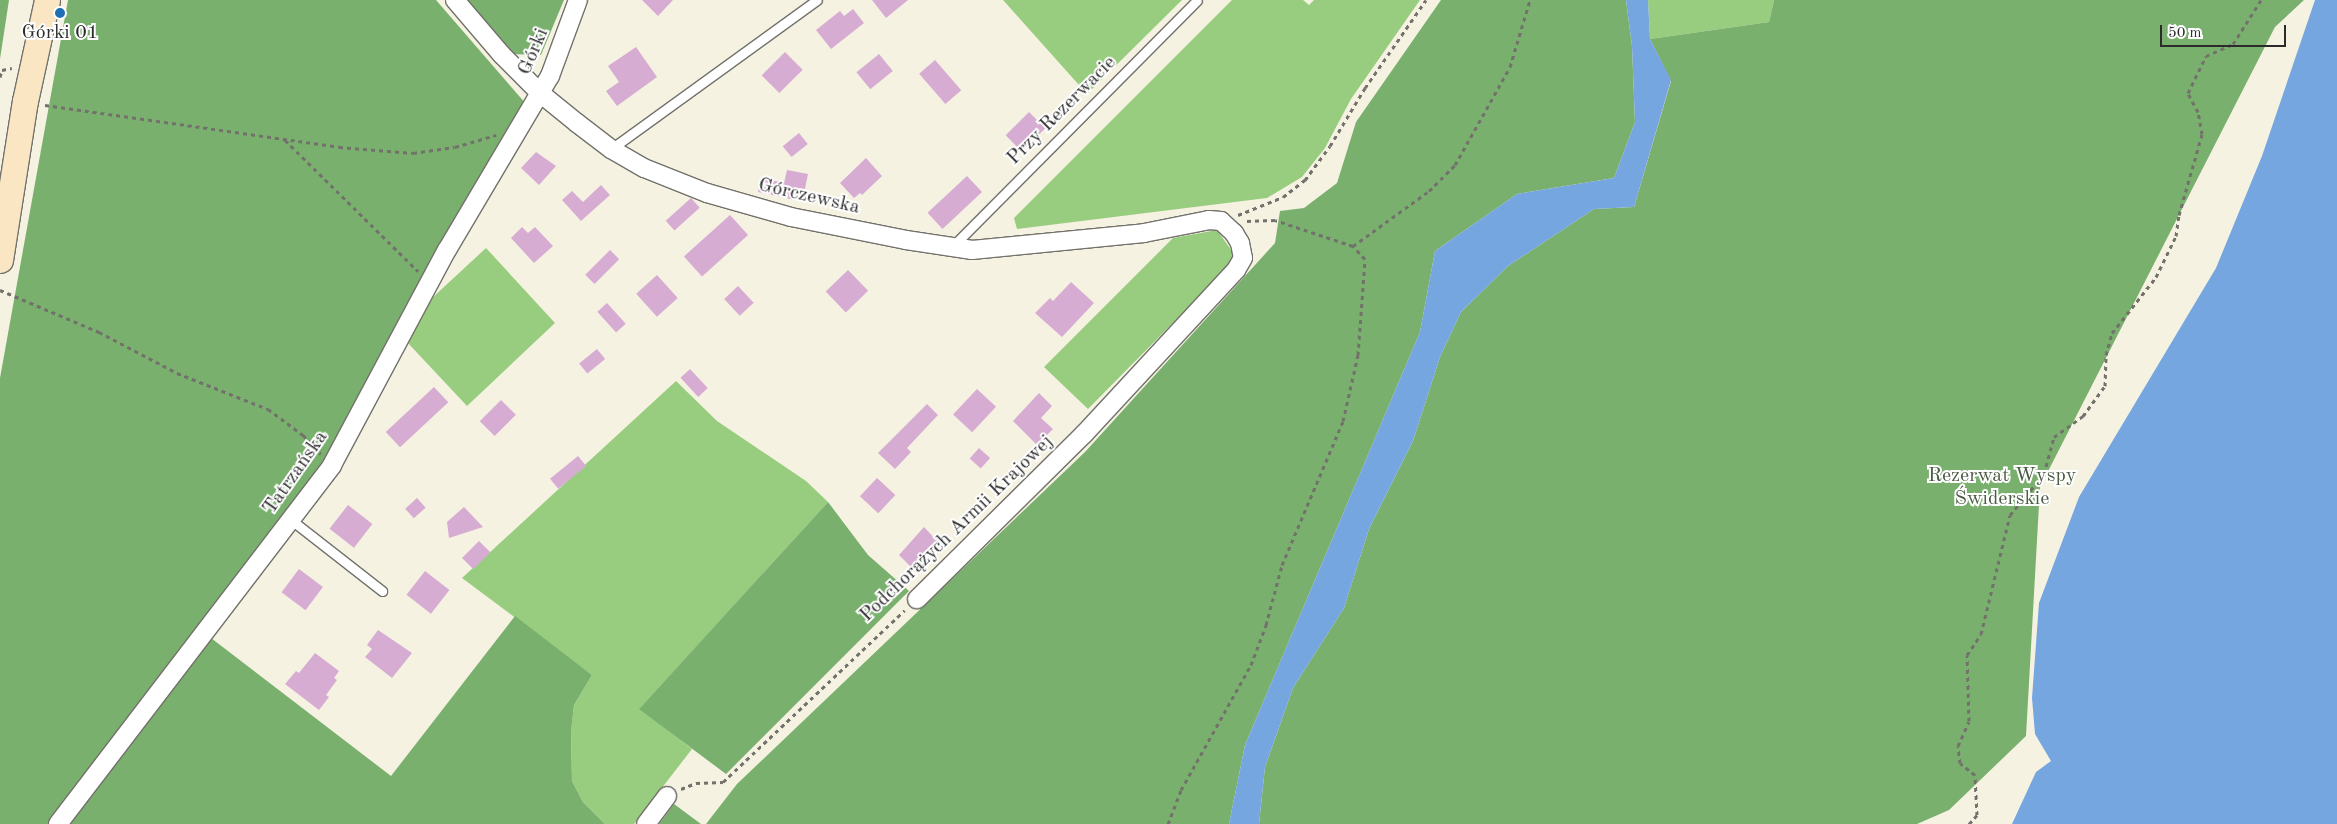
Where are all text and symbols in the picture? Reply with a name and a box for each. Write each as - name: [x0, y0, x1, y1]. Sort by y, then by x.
- marker: Górki 01: [54, 7, 66, 19]
- scale bar: [2162, 15, 2288, 47]
- place label: Górki 01: [21, 21, 99, 45]
- street label: Górki: [514, 25, 554, 79]
- text: 50 m: [2168, 26, 2202, 41]
- street label: Przy Rezerwacie: [1002, 51, 1122, 171]
- street label: Górczewska: [756, 174, 862, 220]
- street label: Tatrzańska: [258, 426, 334, 520]
- street label: Podchorążych Armii Krajowej: [855, 430, 1059, 628]
- park label: Rezerwat Wyspy Świderskie: [1928, 465, 2076, 512]

